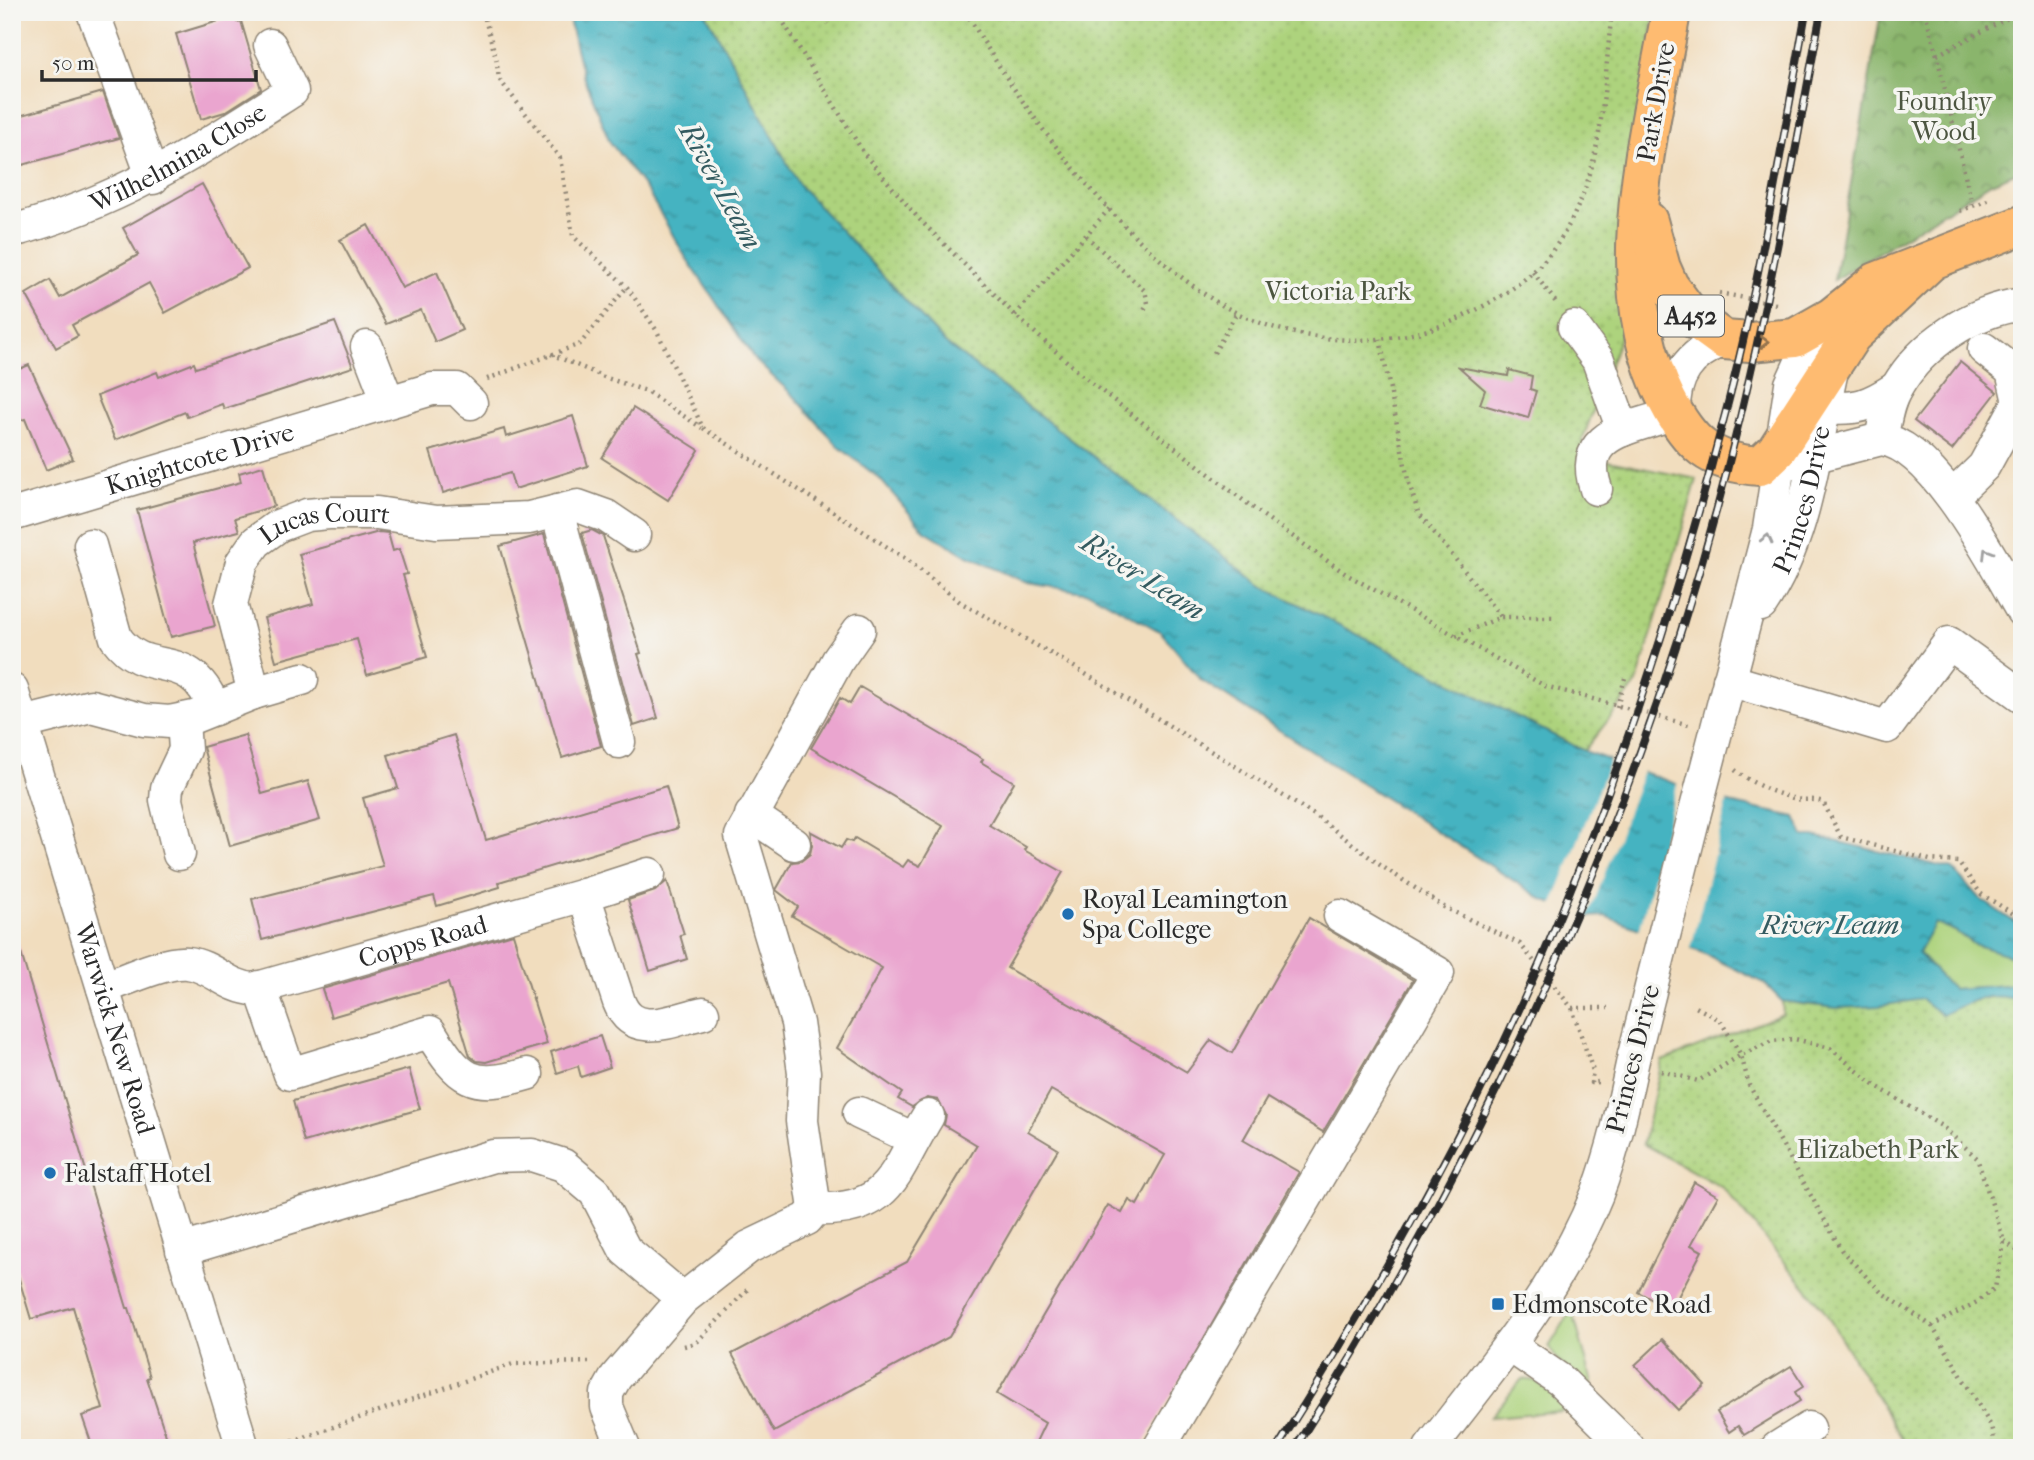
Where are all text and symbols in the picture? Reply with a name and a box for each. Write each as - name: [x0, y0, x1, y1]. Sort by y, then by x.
- scale bar: [42, 38, 256, 82]
- street label: Park Drive: [1630, 40, 1682, 164]
- text: 50 m: [52, 51, 95, 75]
- park label: Foundry Wood: [1896, 86, 1993, 147]
- street label: Wilhelmina Close: [84, 96, 272, 219]
- water label: River Leam: [672, 116, 769, 255]
- park label: Victoria Park: [1264, 276, 1412, 307]
- road number: A452: [1658, 296, 1724, 337]
- one-way arrow: [1759, 334, 1769, 350]
- street label: Knightcote Drive: [102, 416, 298, 502]
- street label: Princes Drive: [1766, 423, 1836, 579]
- street label: Lucas Court: [252, 498, 393, 550]
- water label: River Leam: [1074, 524, 1211, 627]
- one-way arrow: [1759, 533, 1773, 545]
- one-way arrow: [1982, 547, 1995, 560]
- place label: Royal Leamington Spa College: [1082, 884, 1288, 945]
- marker: Royal Leamington Spa College: [1060, 906, 1076, 922]
- street label: Copps Road: [355, 908, 491, 974]
- water label: River Leam: [1759, 908, 1899, 941]
- street label: Warwick New Road: [68, 918, 162, 1139]
- street label: Princes Drive: [1600, 981, 1667, 1137]
- park label: Elizabeth Park: [1797, 1134, 1960, 1165]
- place label: Falstaff Hotel: [64, 1158, 211, 1189]
- marker: Falstaff Hotel: [42, 1165, 58, 1181]
- place label: Edmonscote Road: [1512, 1289, 1712, 1320]
- marker: Edmonscote Road: [1490, 1296, 1506, 1312]

